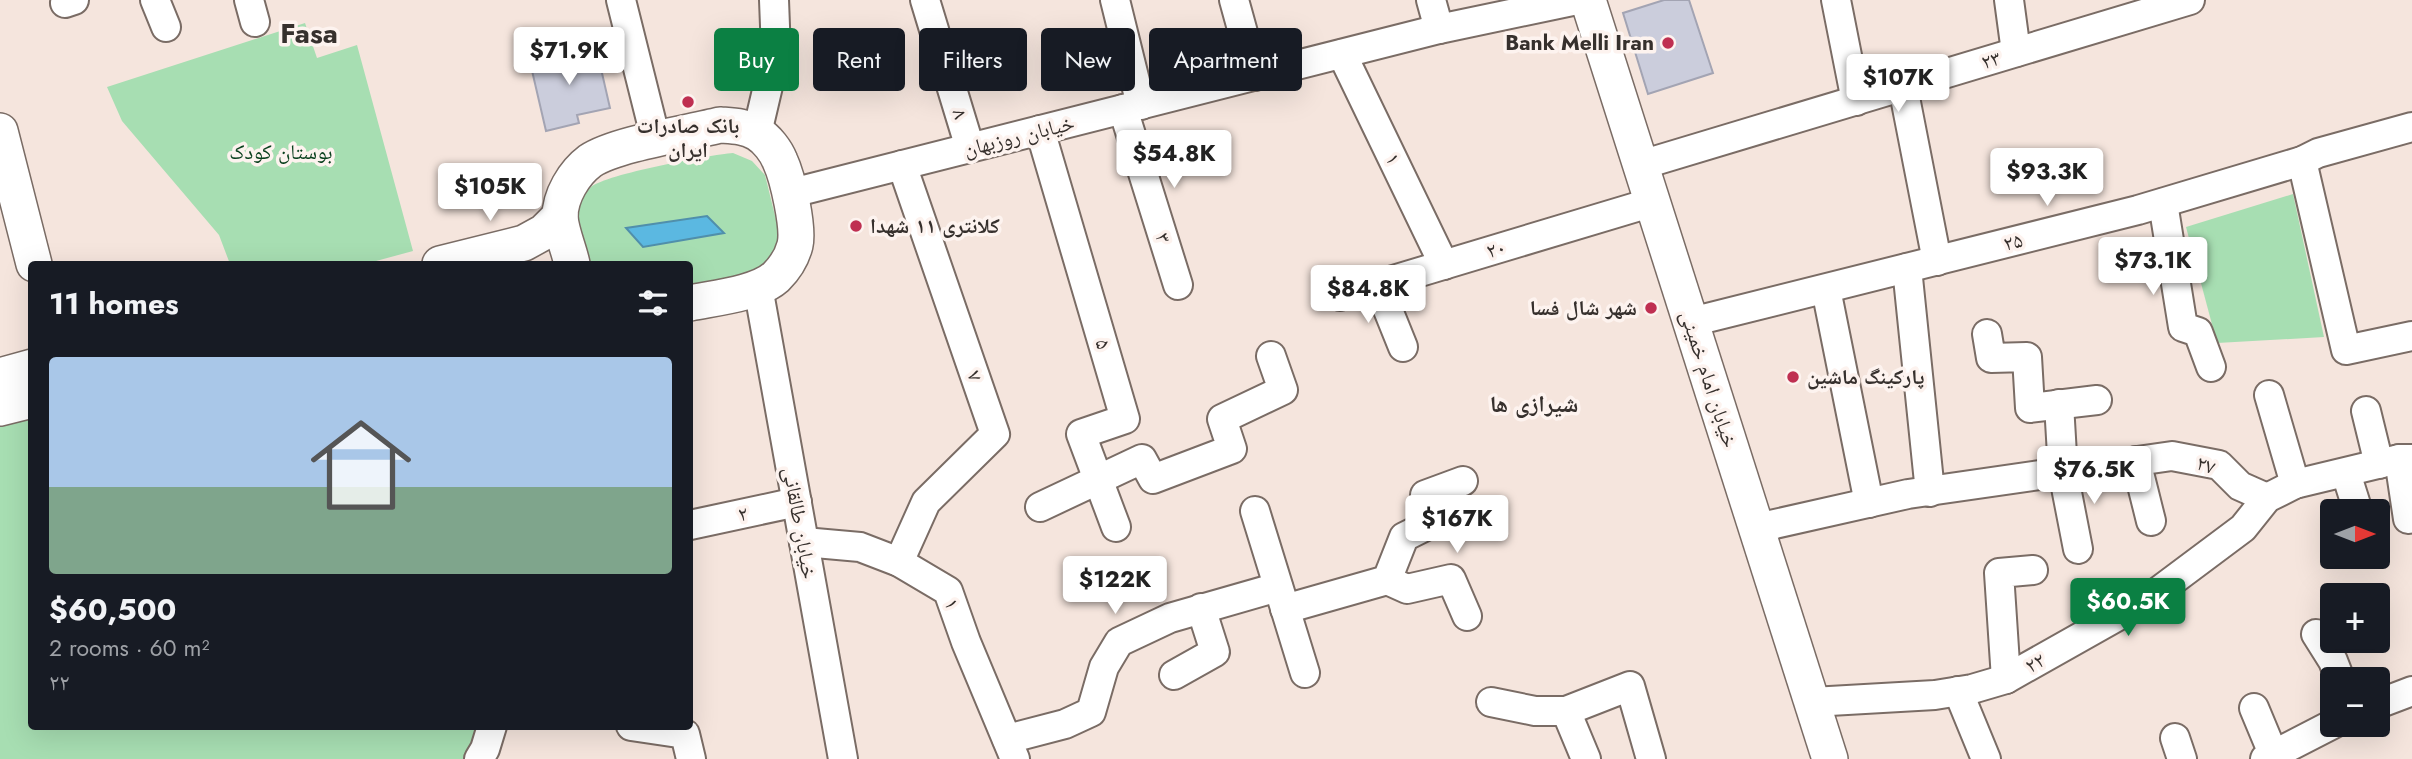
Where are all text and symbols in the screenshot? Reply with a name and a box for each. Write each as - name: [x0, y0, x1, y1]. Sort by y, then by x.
- district label: Fasa: [280, 13, 338, 54]
- pin: $71.9K: [512, 28, 626, 87]
- chip: Buy: [714, 28, 799, 91]
- chip: Rent: [813, 28, 905, 91]
- chip: Filters: [919, 28, 1027, 91]
- chip: New: [1041, 28, 1135, 91]
- chip: Apartment: [1149, 28, 1302, 91]
- place label: Bank Melli Iran: [1505, 28, 1654, 58]
- text: $71.9K: [530, 33, 608, 67]
- marker: Bank Melli Iran: [1660, 35, 1676, 51]
- street label: ۲۳: [1978, 43, 2004, 77]
- pin: $107K: [1849, 54, 1947, 114]
- text: $107K: [1862, 60, 1934, 94]
- marker: بانک صادرات ایران: [680, 94, 696, 110]
- street label: ۸: [944, 105, 976, 123]
- street label: خیابان روزبهان: [960, 108, 1078, 164]
- place label: بانک صادرات ایران: [637, 111, 739, 165]
- pin: $54.8K: [1117, 130, 1231, 190]
- text: $54.8K: [1132, 136, 1216, 170]
- park label: بوستان کودک: [229, 137, 333, 167]
- street label: ۱: [1377, 148, 1409, 170]
- pin: $93.3K: [1990, 148, 2104, 208]
- text: $93.3K: [2006, 154, 2088, 188]
- pin: $105K: [441, 164, 539, 223]
- text: $105K: [454, 169, 526, 203]
- place label: کلانتری ۱۱ شهدا: [870, 211, 1000, 241]
- marker: کلانتری ۱۱ شهدا: [848, 218, 864, 234]
- street label: ۲۵: [2000, 225, 2026, 259]
- street label: ۳: [1147, 229, 1179, 247]
- street label: ۲۰: [1483, 232, 1509, 266]
- pin: $73.1K: [2096, 238, 2210, 297]
- text: $73.1K: [2114, 243, 2192, 277]
- pin: $84.8K: [1311, 266, 1425, 325]
- text: $84.8K: [1327, 271, 1409, 305]
- text: 11 homes: [49, 282, 179, 325]
- icon: filters: [634, 284, 672, 322]
- place label: شهر شال فسا: [1530, 293, 1637, 323]
- marker: شهر شال فسا: [1643, 300, 1659, 316]
- street label: خیابان امام خمینی: [1673, 307, 1745, 451]
- street label: ۵: [1087, 335, 1119, 353]
- place label: پارکینگ ماشین: [1807, 362, 1924, 392]
- street label: ۷: [959, 367, 991, 385]
- marker: پارکینگ ماشین: [1785, 369, 1801, 385]
- district label: شیرازی ها: [1490, 387, 1578, 421]
- icon: home: [298, 402, 424, 528]
- pin: $76.5K: [2037, 447, 2151, 506]
- street label: ۲۷: [2192, 448, 2220, 482]
- text: $76.5K: [2053, 452, 2135, 486]
- street label: خیابان طالقانی: [775, 465, 825, 581]
- pin: $167K: [1408, 496, 1506, 555]
- street label: ۲: [735, 498, 751, 530]
- north arrow: [2320, 499, 2390, 569]
- map controls: [2320, 499, 2390, 737]
- text: $167K: [1421, 501, 1493, 535]
- pin: $122K: [1066, 556, 1164, 616]
- text: $122K: [1079, 562, 1151, 596]
- pin: $60.5K: [2071, 578, 2185, 638]
- button: +: [2320, 583, 2390, 653]
- text: $60.5K: [2086, 584, 2170, 618]
- text: $60,500: [49, 588, 176, 631]
- street label: ۱: [936, 594, 968, 614]
- text: 2 rooms · 60 m²: [49, 631, 209, 665]
- street label: ۲۲: [2019, 645, 2051, 681]
- text: ۲۲: [49, 665, 70, 699]
- button: −: [2320, 667, 2390, 737]

